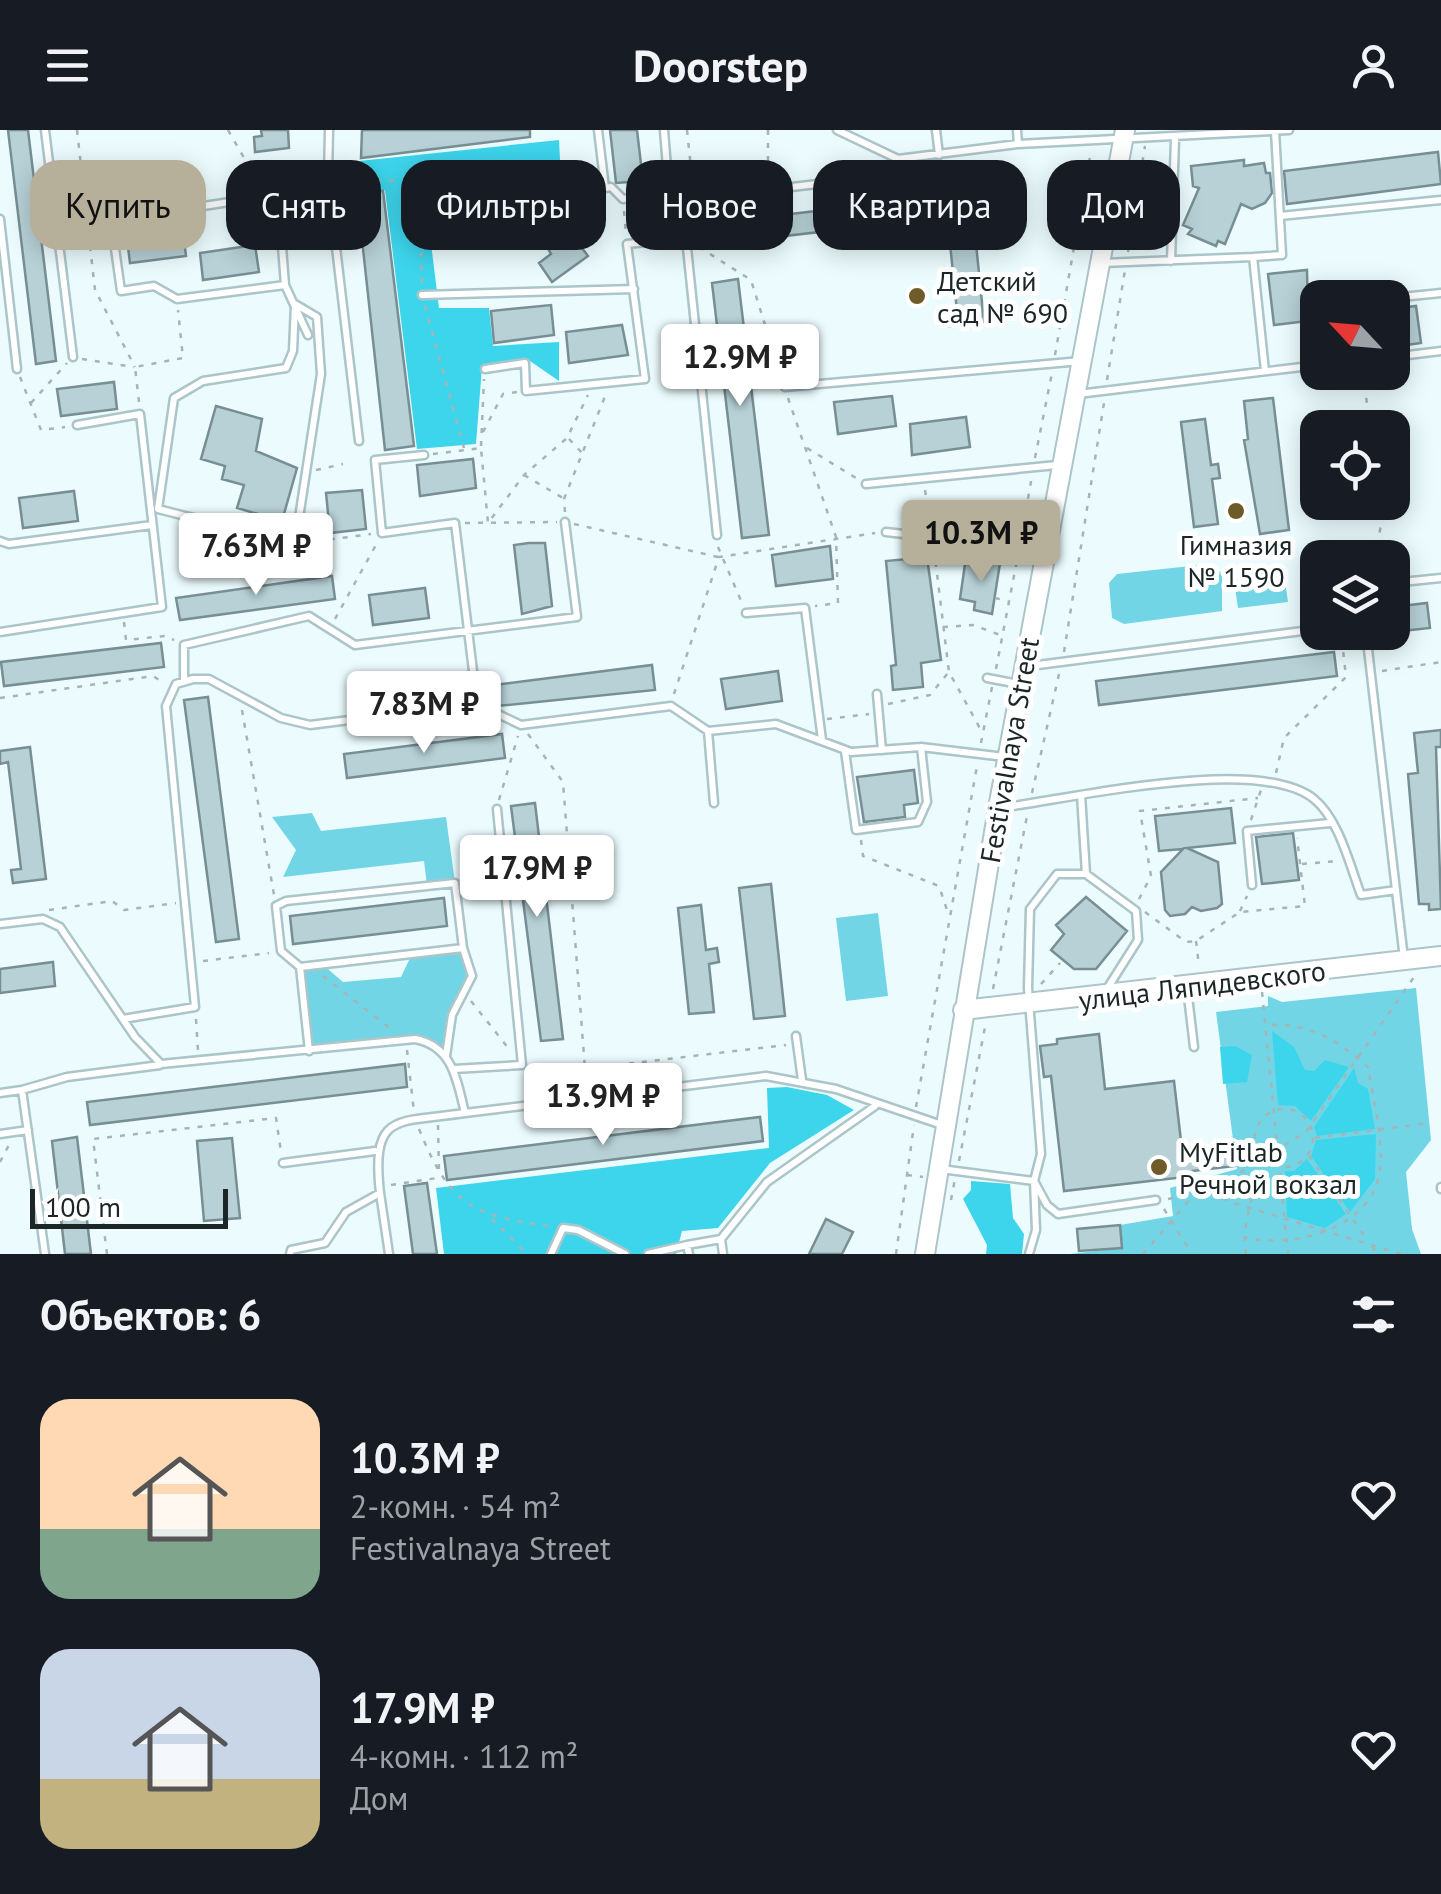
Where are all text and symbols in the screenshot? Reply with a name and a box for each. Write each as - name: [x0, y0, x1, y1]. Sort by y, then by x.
- text: Doorstep: [633, 36, 808, 94]
- icon: menu: [40, 38, 95, 93]
- icon: person: [1346, 38, 1401, 93]
- chip: Купить: [30, 160, 206, 250]
- chip: Снять: [226, 160, 381, 250]
- chip: Фильтры: [401, 160, 606, 250]
- chip: Новое: [626, 160, 793, 250]
- chip: Квартира: [813, 160, 1027, 250]
- chip: Дом: [1047, 160, 1180, 250]
- place label: Детский сад № 690: [937, 262, 1068, 331]
- north arrow: [1300, 280, 1410, 390]
- map controls: [1300, 280, 1410, 650]
- marker: Детский сад № 690: [906, 285, 928, 307]
- pin: 12.9M ₽: [648, 324, 832, 409]
- text: 12.9M ₽: [683, 335, 797, 377]
- button: locate: [1300, 410, 1410, 520]
- pin: 10.3M ₽: [889, 500, 1073, 585]
- marker: Гимназия № 1590: [1225, 500, 1247, 522]
- text: 10.3M ₽: [924, 511, 1038, 553]
- pin: 7.63M ₽: [164, 513, 348, 598]
- text: 7.63M ₽: [201, 524, 311, 566]
- place label: Гимназия № 1590: [1180, 526, 1292, 595]
- button: layers: [1300, 540, 1410, 650]
- street label: Festivalnaya Street: [971, 634, 1047, 866]
- pin: 7.83M ₽: [332, 671, 516, 756]
- text: 7.83M ₽: [369, 682, 479, 724]
- pin: 17.9M ₽: [445, 835, 629, 920]
- text: 17.9M ₽: [482, 846, 592, 888]
- street label: улица Ляпидевского: [1076, 951, 1328, 1019]
- pin: 13.9M ₽: [511, 1063, 695, 1148]
- text: 13.9M ₽: [546, 1074, 660, 1116]
- place label: MyFitlab Речной вокзал: [1179, 1133, 1357, 1202]
- marker: MyFitlab Речной вокзал: [1148, 1156, 1170, 1178]
- scale bar: [30, 1184, 228, 1228]
- text: 100 m: [45, 1188, 121, 1225]
- text: Объектов: 6: [40, 1287, 261, 1342]
- icon: filters: [1346, 1287, 1401, 1342]
- text: 10.3M ₽: [350, 1430, 500, 1485]
- icon: home: [120, 1439, 240, 1559]
- icon: heart: [1346, 1472, 1401, 1527]
- text: 2-комн. · 54 m²: [350, 1485, 561, 1527]
- text: Festivalnaya Street: [350, 1527, 611, 1569]
- text: 17.9M ₽: [350, 1680, 495, 1735]
- icon: home: [120, 1689, 240, 1809]
- icon: heart: [1346, 1722, 1401, 1777]
- text: 4-комн. · 112 m²: [350, 1735, 578, 1777]
- text: Дом: [350, 1777, 408, 1819]

